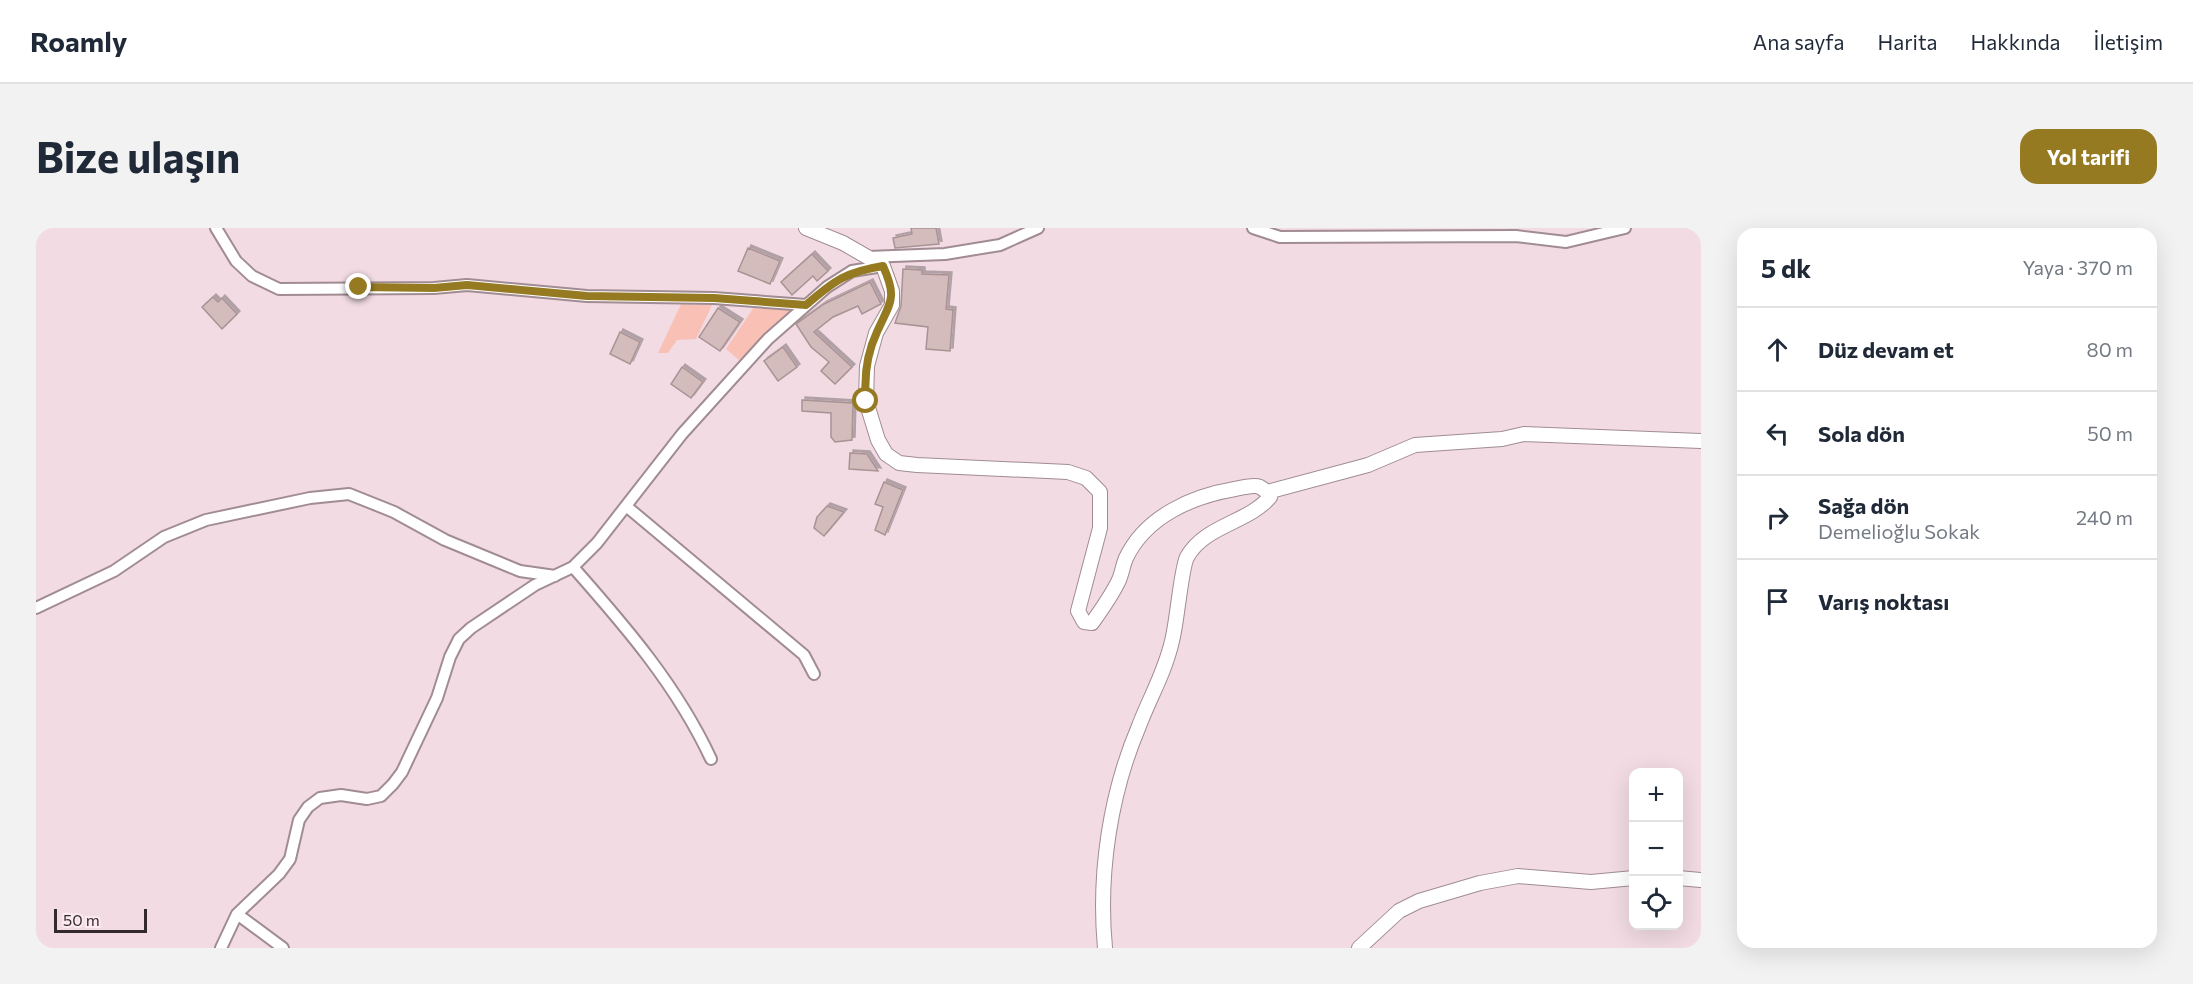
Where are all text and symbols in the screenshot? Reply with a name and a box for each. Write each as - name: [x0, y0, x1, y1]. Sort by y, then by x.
- text: Roamly: [30, 24, 127, 58]
- text: Ana sayfa: [1753, 29, 1844, 54]
- text: Harita: [1877, 29, 1938, 54]
- text: Hakkında: [1971, 29, 2061, 54]
- text: İletişim: [2094, 29, 2163, 54]
- button: Yol tarifi: [2020, 129, 2157, 184]
- text: Bize ulaşın: [36, 130, 240, 182]
- text: 5 dk: [1761, 252, 1811, 283]
- text: Yaya · 370 m: [2023, 255, 2133, 279]
- route end: [345, 273, 371, 299]
- icon: ahead: [1761, 333, 1794, 366]
- text: Düz devam et: [1818, 336, 1954, 363]
- text: 80 m: [2087, 337, 2133, 361]
- route start: [852, 387, 878, 413]
- icon: left: [1761, 417, 1794, 450]
- text: Sola dön: [1818, 420, 1905, 447]
- text: 50 m: [2087, 421, 2133, 445]
- text: Sağa dön: [1818, 492, 1909, 519]
- icon: right: [1761, 501, 1794, 534]
- text: 240 m: [2076, 505, 2133, 529]
- text: Demelioğlu Sokak: [1818, 519, 1980, 543]
- icon: arrive: [1761, 585, 1794, 618]
- text: Varış noktası: [1818, 588, 1949, 615]
- map controls: [1629, 768, 1683, 930]
- button: +: [1629, 768, 1683, 822]
- button: −: [1629, 822, 1683, 876]
- button: locate: [1629, 876, 1683, 930]
- scale bar: [54, 906, 147, 934]
- text: 50 m: [63, 910, 100, 929]

